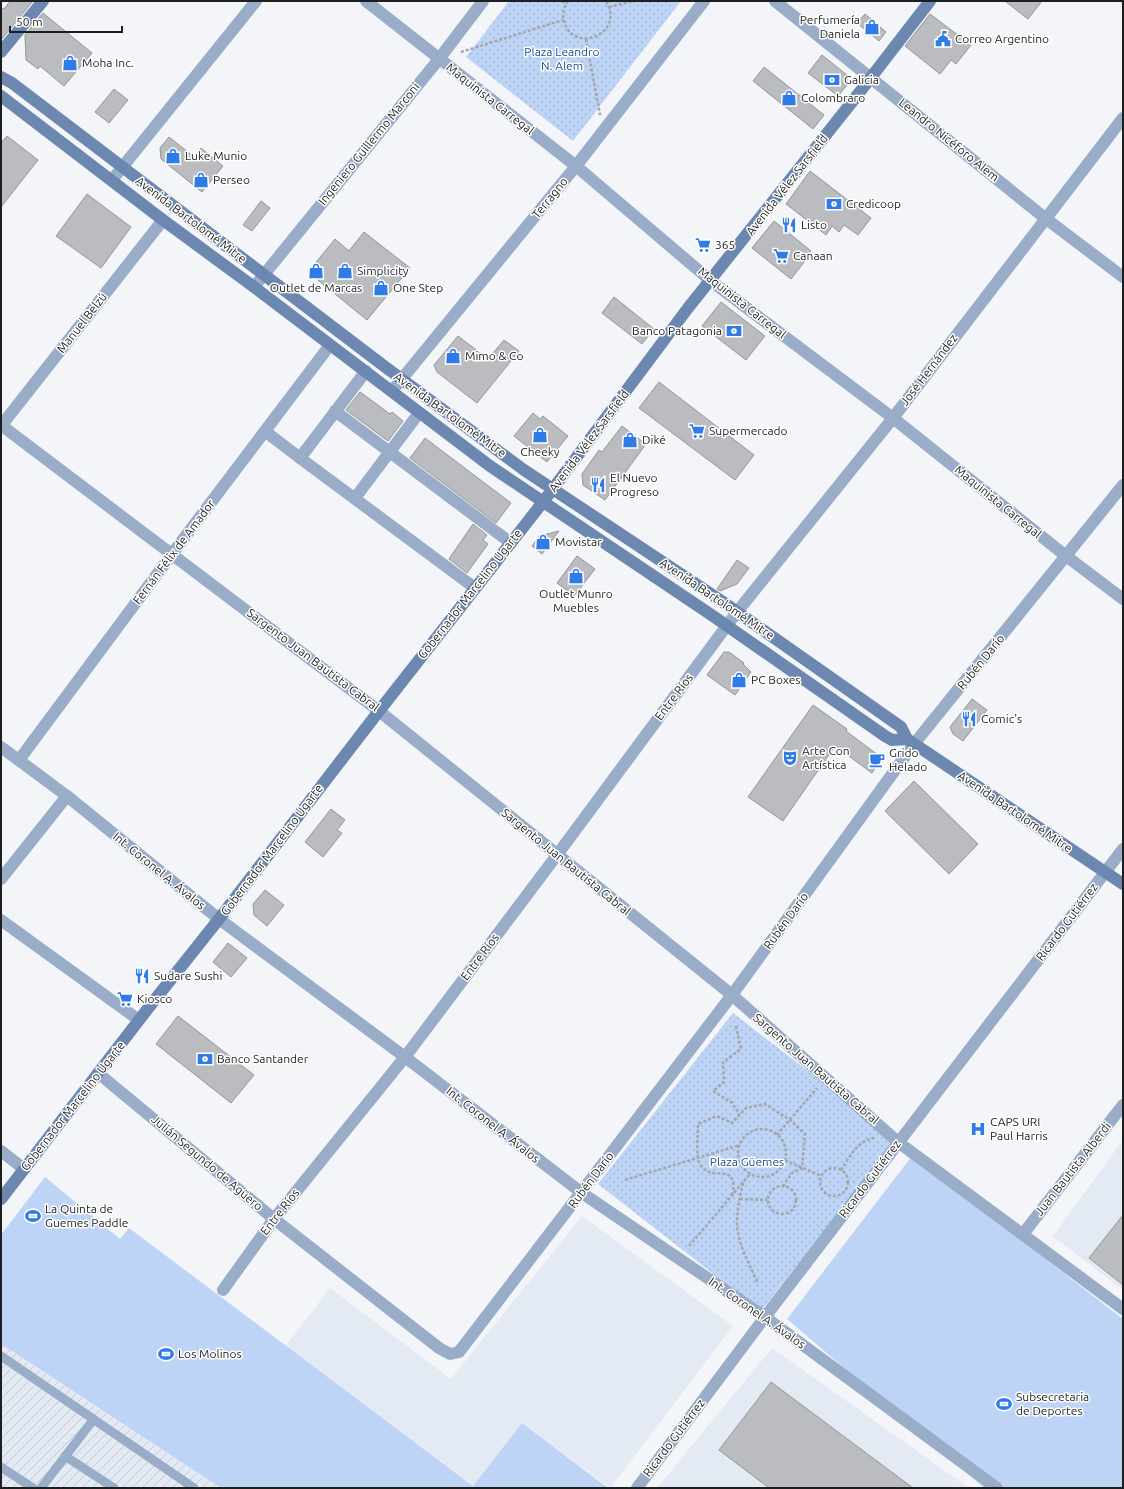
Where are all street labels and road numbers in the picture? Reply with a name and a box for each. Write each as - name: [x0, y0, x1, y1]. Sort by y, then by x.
- street label: Maquinista Carregal: [444, 60, 537, 137]
- street label: Ingeniero Guillermo Marconi: [315, 80, 422, 207]
- street label: Leandro Nicéforo Alem: [897, 95, 1002, 184]
- street label: Avenida Vélez Sarsfield: [743, 132, 830, 238]
- street label: Avenida Bartolomé Mitre: [133, 174, 249, 265]
- street label: Terragno: [529, 175, 570, 221]
- street label: Maquinista Carregal: [696, 264, 789, 341]
- street label: Manuel Belzú: [54, 290, 109, 355]
- street label: José Hernández: [898, 331, 960, 408]
- street label: Avenida Bartolomé Mitre: [392, 370, 509, 460]
- street label: Avenida Vélez Sarsfield: [546, 387, 631, 494]
- street label: Maquinista Carregal: [952, 463, 1044, 540]
- street label: Fernán Félix de Amador: [130, 497, 217, 606]
- street label: Gobernador Marcelino Ugarte: [415, 526, 524, 661]
- street label: Avenida Bartolomé Mitre: [658, 555, 777, 642]
- street label: Sargento Juan Bautista Cabral: [245, 606, 382, 713]
- street label: Rubén Darío: [955, 632, 1007, 692]
- street label: Entre Ríos: [652, 671, 695, 723]
- street label: Avenida Bartolomé Mitre: [956, 768, 1075, 855]
- street label: Gobernador Marcelino Ugarte: [218, 782, 325, 918]
- street label: Sargento Juan Bautista Cabral: [499, 806, 633, 918]
- street label: Int. Coronel A. Ávalos: [111, 829, 208, 912]
- street label: Ricardo Gutiérrez: [1033, 880, 1100, 963]
- street label: Rubén Darío: [761, 890, 810, 952]
- street label: Entre Ríos: [458, 931, 501, 983]
- street label: Sargento Juan Bautista Cabral: [751, 1011, 882, 1127]
- street label: Gobernador Marcelino Ugarte: [18, 1038, 127, 1173]
- street label: Int. Coronel A. Ávalos: [444, 1084, 542, 1165]
- street label: Julián Segundo de Agüero: [149, 1112, 266, 1213]
- street label: Juan Bautista Alberdi: [1032, 1119, 1113, 1218]
- street label: Ricardo Gutiérrez: [836, 1137, 903, 1220]
- street label: Rubén Darío: [565, 1149, 616, 1210]
- street label: Entre Ríos: [258, 1186, 302, 1237]
- street label: Int. Coronel A. Ávalos: [707, 1274, 808, 1351]
- street label: Ricardo Gutiérrez: [640, 1396, 707, 1479]

